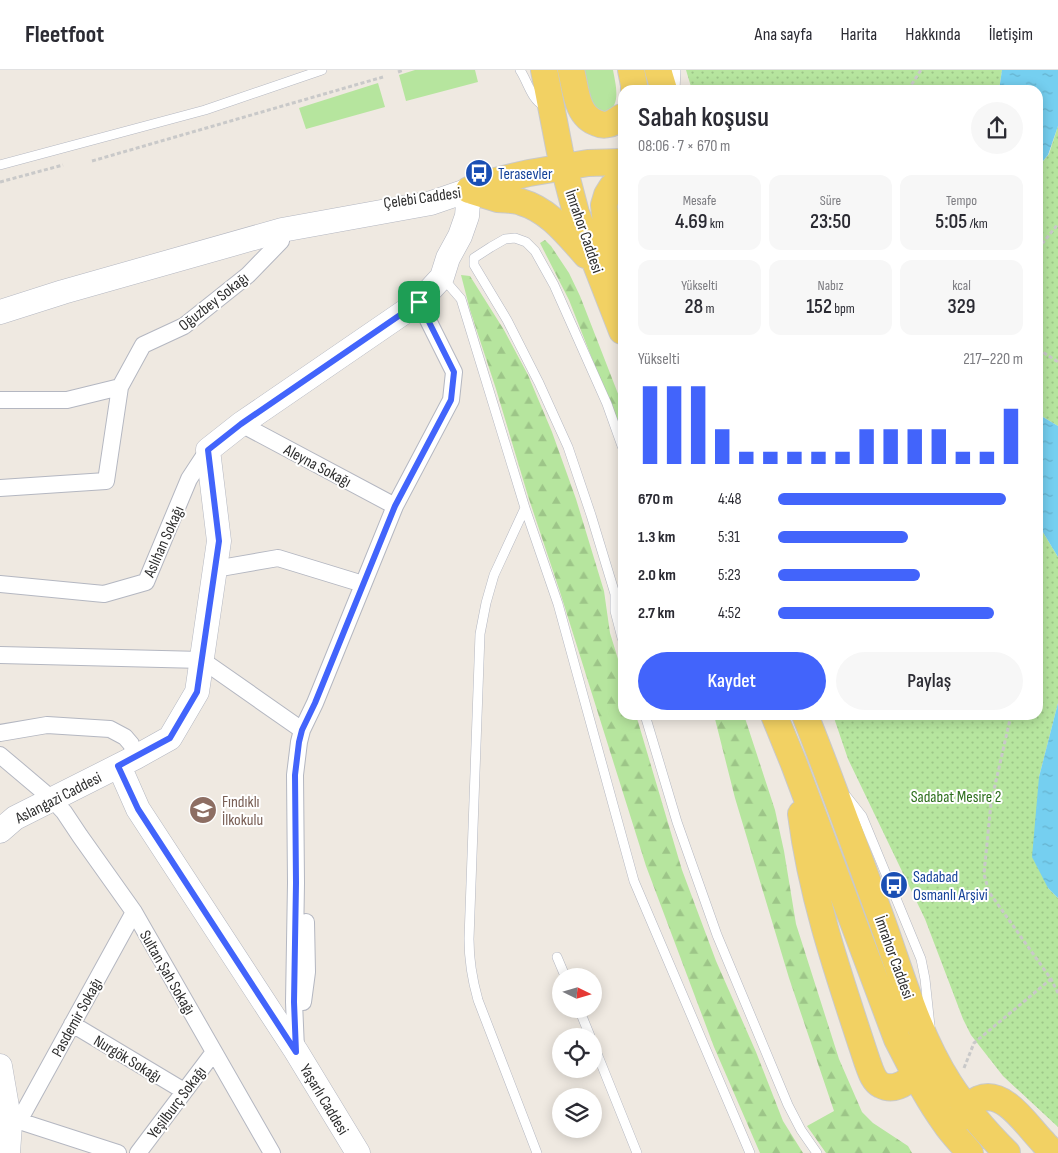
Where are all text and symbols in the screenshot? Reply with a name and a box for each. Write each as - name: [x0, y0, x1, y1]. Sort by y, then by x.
- text: Fleetfoot: [25, 20, 104, 49]
- text: Ana sayfa: [755, 24, 812, 45]
- text: Harita: [840, 24, 877, 45]
- text: Hakkında: [905, 24, 961, 45]
- text: İletişim: [989, 24, 1033, 45]
- text: Sabah koşusu: [638, 101, 769, 134]
- button: share: [971, 102, 1023, 154]
- text: 08:06 · 7 × 670 m: [638, 137, 730, 156]
- bus stop icon: Terasevler: [464, 158, 494, 188]
- place label: Terasevler: [498, 165, 553, 184]
- street label: Çelebi Caddesi: [382, 184, 462, 213]
- street label: İmrahor Caddesi: [560, 187, 607, 276]
- text: Mesafe: [683, 192, 716, 209]
- text: Süre: [820, 192, 841, 209]
- text: Tempo: [946, 192, 977, 209]
- text: 4.69: [675, 209, 707, 234]
- text: 23:50: [810, 209, 851, 234]
- text: 5:05: [935, 209, 967, 234]
- text: km: [707, 215, 724, 232]
- text: /km: [967, 215, 988, 232]
- street label: Oğuzbey Sokağı: [175, 269, 253, 335]
- text: Yükselti: [681, 277, 718, 294]
- text: Nabız: [818, 277, 843, 294]
- text: kcal: [952, 277, 971, 294]
- pin: [398, 281, 440, 323]
- icon: arrive: [405, 288, 433, 316]
- text: 28: [685, 294, 703, 319]
- text: 152: [806, 294, 832, 319]
- text: 329: [948, 294, 975, 319]
- text: m: [703, 300, 714, 317]
- text: bpm: [832, 300, 855, 317]
- text: Yükselti: [638, 350, 680, 369]
- text: 217–220 m: [963, 350, 1023, 369]
- street label: Aleyna Sokağı: [280, 440, 354, 492]
- text: 670 m: [638, 490, 673, 509]
- text: 4:48: [718, 490, 741, 509]
- street label: Aslıhan Sokağı: [140, 503, 189, 581]
- text: 1.3 km: [638, 528, 675, 547]
- text: 5:31: [718, 528, 740, 547]
- text: 2.0 km: [638, 566, 676, 585]
- text: 5:23: [718, 566, 741, 585]
- text: 2.7 km: [638, 604, 675, 623]
- text: 4:52: [718, 604, 741, 623]
- button: Kaydet: [638, 652, 826, 710]
- button: Paylaş: [836, 652, 1023, 710]
- street label: Aslangazi Caddesi: [11, 768, 105, 829]
- park label: Sadabat Mesire 2: [911, 788, 1001, 807]
- place label: Fındıklı İlkokulu: [222, 793, 263, 830]
- school or university icon: Fındıklı İlkokulu: [188, 795, 218, 825]
- place label: Sadabad Osmanlı Arşivi: [913, 868, 988, 905]
- bus stop icon: Sadabad Osmanlı Arşivi: [879, 870, 909, 900]
- street label: İmrahor Caddesi: [870, 913, 917, 1002]
- street label: Sultan Şah Sokağı: [135, 927, 199, 1018]
- north arrow: [552, 968, 602, 1018]
- map controls: [552, 968, 602, 1138]
- street label: Pasdemir Sokağı: [48, 975, 107, 1060]
- button: locate: [552, 1028, 602, 1078]
- street label: Nurgök Sokağı: [90, 1032, 165, 1087]
- street label: Yaşarlı Caddesi: [295, 1061, 352, 1139]
- street label: Yeşilburç Sokağı: [144, 1063, 211, 1143]
- button: layers: [552, 1088, 602, 1138]

